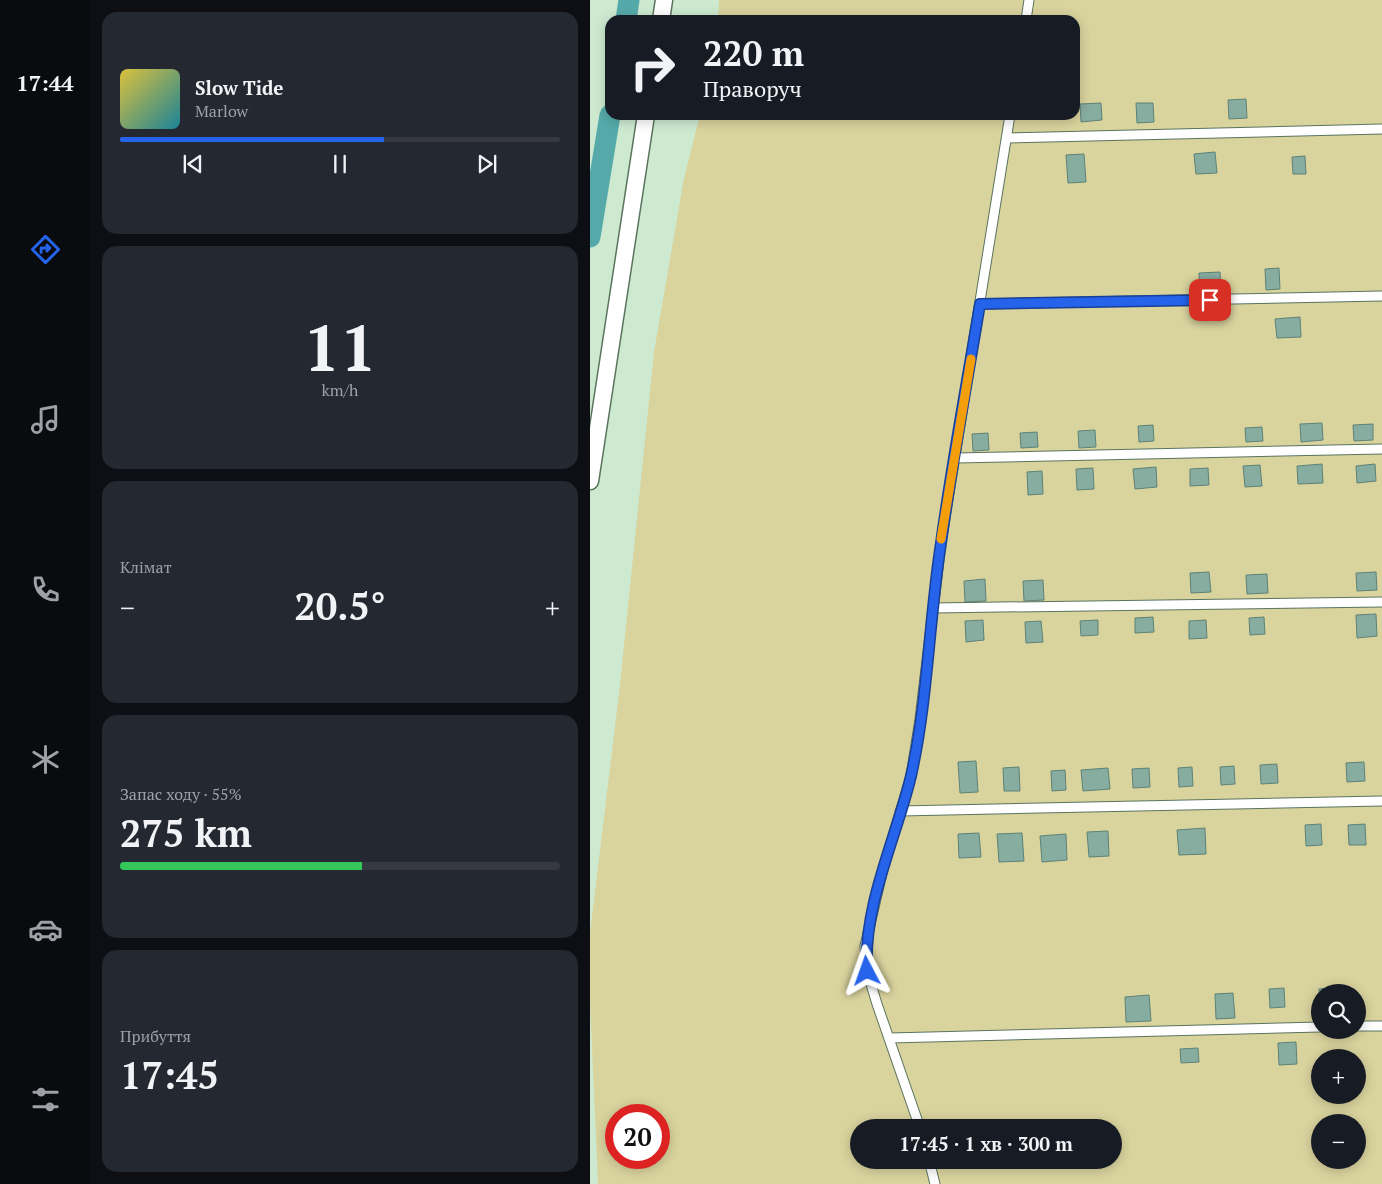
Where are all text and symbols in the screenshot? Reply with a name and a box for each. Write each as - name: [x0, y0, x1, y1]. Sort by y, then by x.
- text: 220 m: [703, 30, 804, 76]
- icon: right: [620, 35, 685, 100]
- text: 17:44: [16, 68, 74, 97]
- text: Праворуч: [703, 74, 802, 103]
- text: Slow Tide: [195, 75, 284, 100]
- text: Marlow: [195, 100, 248, 122]
- icon: previous: [179, 150, 207, 178]
- icon: pause: [326, 150, 354, 178]
- icon: next: [473, 150, 501, 178]
- icon: directions: [28, 232, 63, 267]
- pin: [1189, 279, 1231, 321]
- icon: arrive: [1196, 286, 1224, 314]
- text: 11: [303, 303, 377, 390]
- text: km/h: [322, 379, 358, 401]
- icon: music: [28, 402, 63, 437]
- text: Клімат: [120, 556, 172, 578]
- icon: phone: [28, 572, 63, 607]
- text: 20.5°: [294, 581, 386, 631]
- text: −: [120, 589, 135, 626]
- text: +: [545, 589, 560, 626]
- icon: climate: [28, 742, 63, 777]
- text: Запас ходу · 55%: [120, 783, 242, 805]
- text: 275 km: [120, 808, 252, 858]
- icon: car: [28, 912, 63, 947]
- position arrow: [840, 944, 892, 996]
- map controls: [1311, 984, 1366, 1169]
- button: search: [1311, 984, 1366, 1039]
- text: Прибуття: [120, 1025, 191, 1047]
- button: +: [1311, 1049, 1366, 1104]
- text: 17:45: [120, 1050, 219, 1100]
- icon: filters: [28, 1082, 63, 1117]
- speed limit sign: 20: [605, 1104, 670, 1169]
- button: −: [1311, 1114, 1366, 1169]
- text: 17:45 · 1 хв · 300 m: [899, 1131, 1073, 1156]

